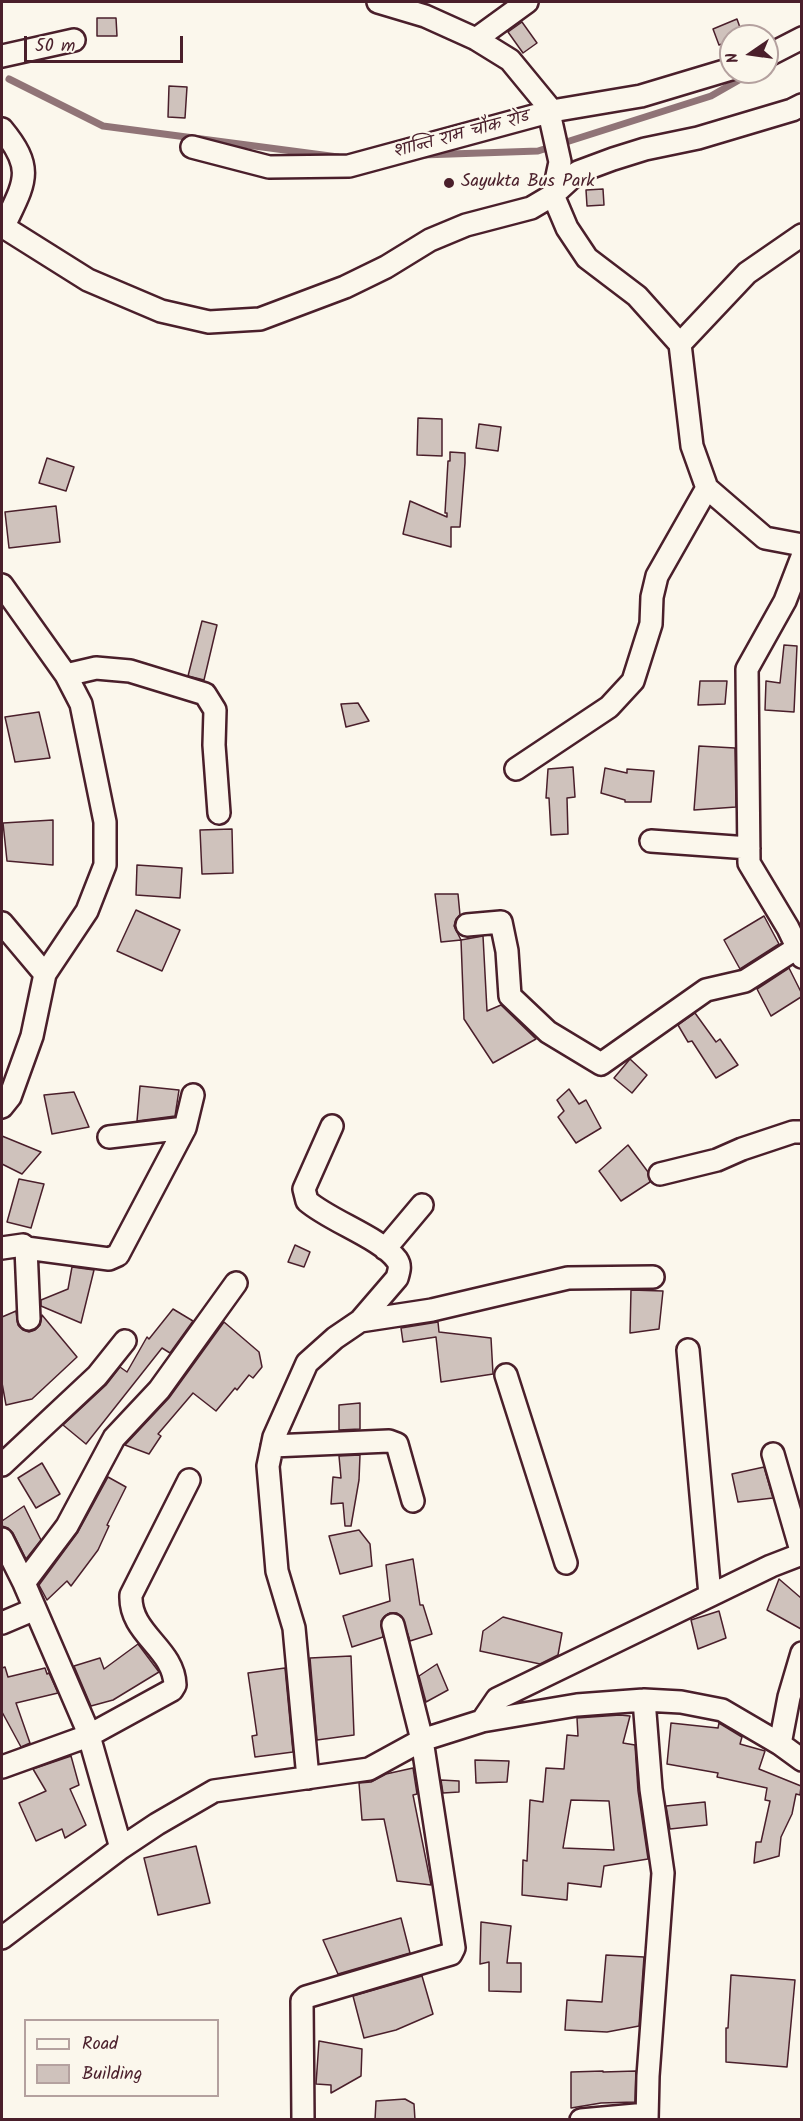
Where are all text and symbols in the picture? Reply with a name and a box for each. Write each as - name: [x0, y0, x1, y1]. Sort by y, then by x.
- scale bar: [27, 24, 186, 62]
- north arrow: [719, 24, 779, 84]
- text: 50 m: [35, 32, 75, 61]
- text: N: [720, 50, 746, 65]
- street label: शान्ति राम चौक रोड: [392, 108, 532, 164]
- place label: Sayukta Bus Park: [461, 172, 595, 194]
- marker: Sayukta Bus Park: [442, 176, 456, 190]
- legend: [24, 2019, 219, 2097]
- text: Road: [82, 2030, 118, 2059]
- text: Building: [82, 2060, 142, 2089]

